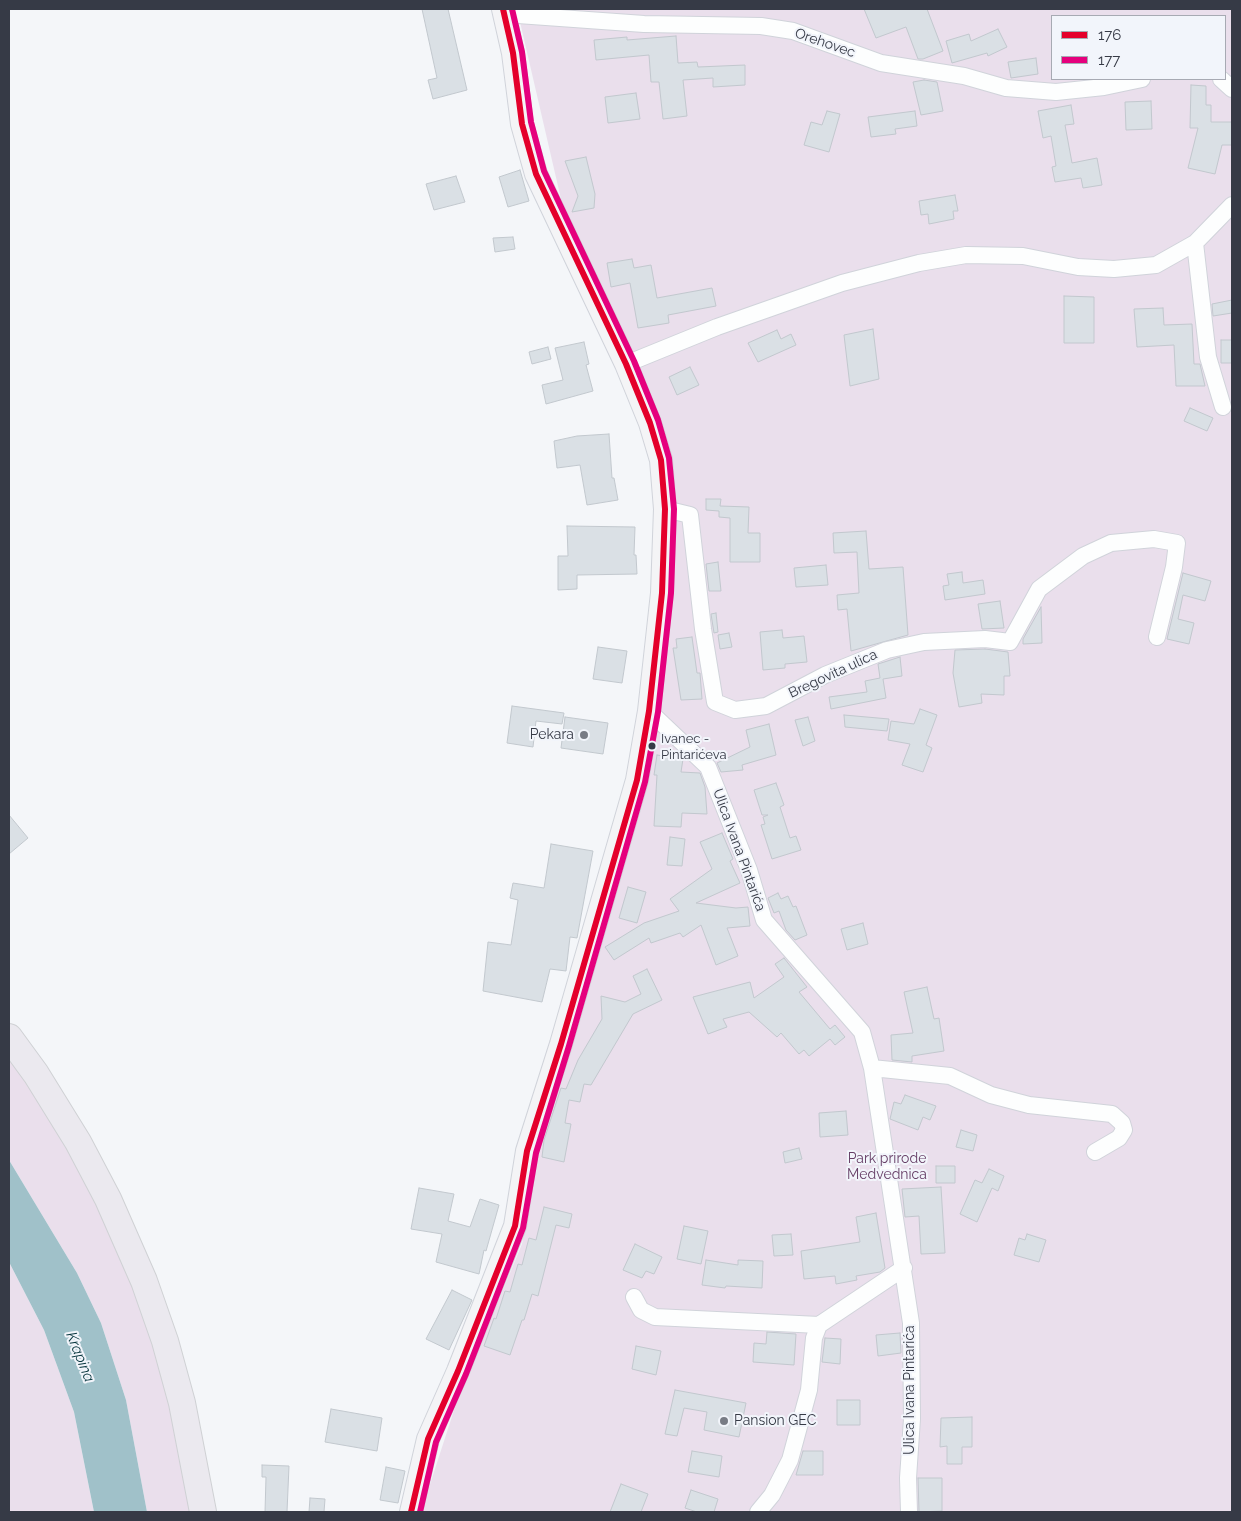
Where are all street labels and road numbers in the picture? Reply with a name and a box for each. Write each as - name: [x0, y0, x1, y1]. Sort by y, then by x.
- street label: Orehovec: [793, 25, 857, 61]
- street label: Bregovita ulica: [786, 646, 880, 702]
- street label: Ulica Ivana Pintarića: [709, 786, 769, 914]
- street label: Ulica Ivana Pintarića: [902, 1325, 918, 1455]

